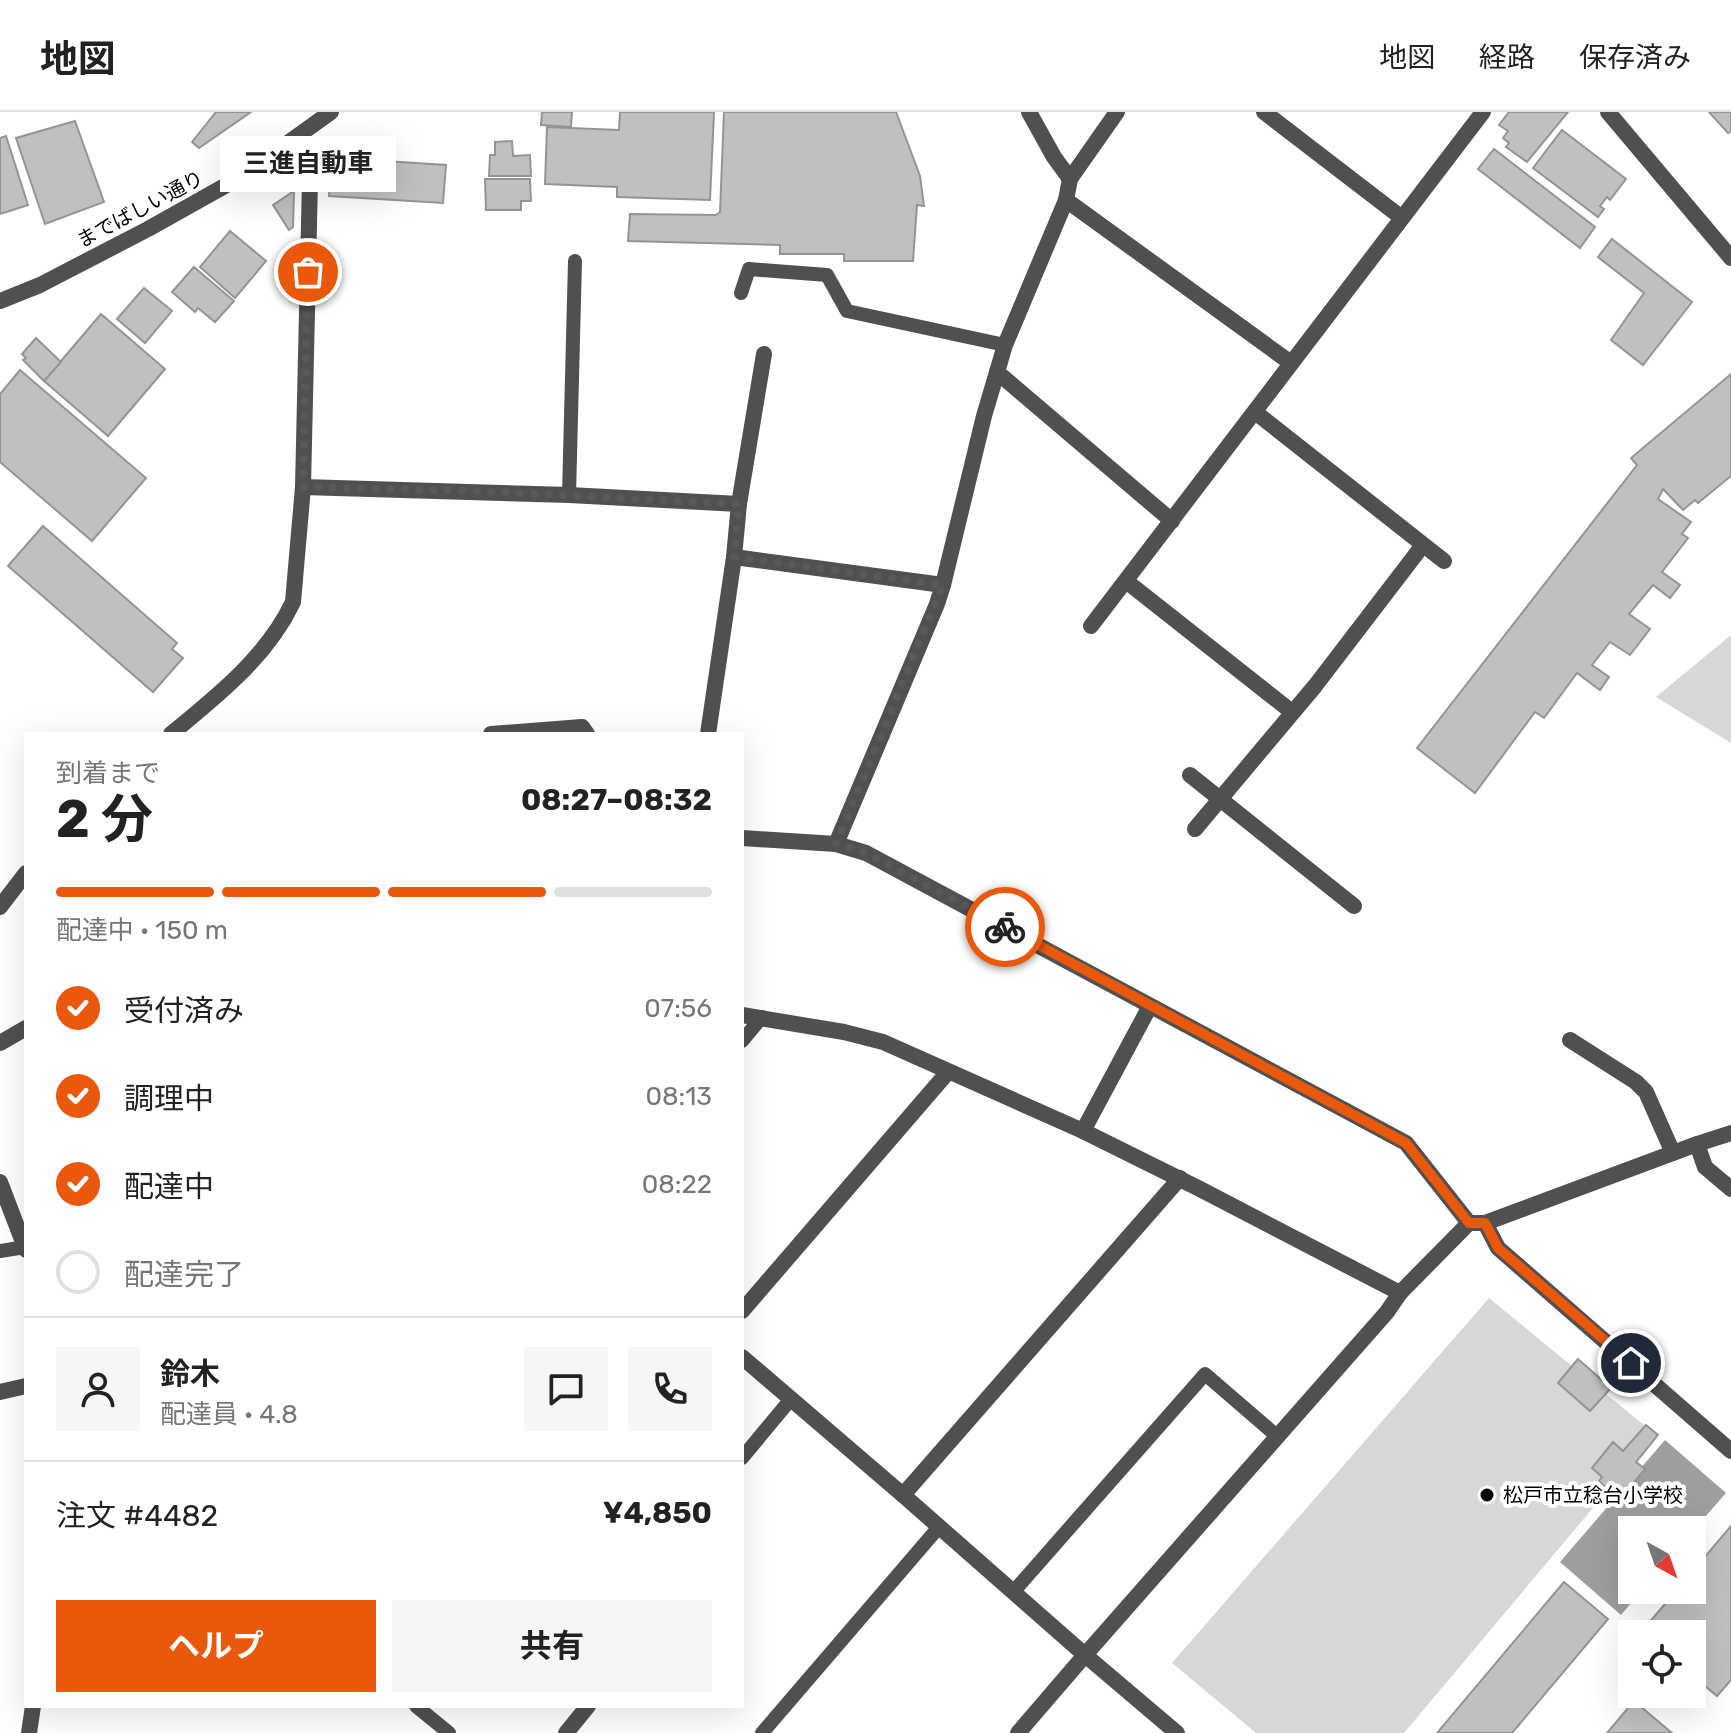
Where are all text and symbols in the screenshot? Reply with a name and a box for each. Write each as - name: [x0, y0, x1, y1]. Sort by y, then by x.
- text: 地図: [40, 36, 116, 82]
- text: 地図: [1379, 41, 1435, 74]
- text: 経路: [1479, 41, 1535, 74]
- text: 保存済み: [1579, 41, 1691, 74]
- callout: 三進自動車: [220, 136, 396, 192]
- text: 三進自動車: [243, 148, 373, 179]
- street label: までばしい通り: [73, 166, 207, 252]
- pin: [274, 238, 342, 306]
- icon: bag: [286, 250, 330, 294]
- text: 到着まで: [56, 758, 160, 789]
- text: 08:27–08:32: [521, 782, 712, 818]
- text: 2 分: [56, 788, 153, 850]
- courier: [965, 887, 1045, 967]
- icon: bike: [983, 905, 1027, 949]
- text: 配達中 · 150 m: [56, 915, 228, 946]
- icon: check: [56, 986, 100, 1030]
- text: 受付済み: [124, 993, 244, 1029]
- text: 07:56: [644, 993, 712, 1024]
- icon: check: [56, 1074, 100, 1118]
- text: 調理中: [124, 1081, 214, 1117]
- text: 08:13: [646, 1081, 712, 1112]
- icon: check: [56, 1162, 100, 1206]
- text: 配達中: [124, 1169, 214, 1205]
- text: 08:22: [642, 1169, 712, 1200]
- text: 配達完了: [124, 1257, 244, 1293]
- pin: [1597, 1329, 1665, 1397]
- icon: home: [1609, 1341, 1653, 1385]
- button: person: [56, 1347, 140, 1431]
- button: chat: [524, 1347, 608, 1431]
- button: phone: [628, 1347, 712, 1431]
- text: 鈴木: [160, 1356, 220, 1392]
- text: 配達員 · 4.8: [160, 1399, 298, 1430]
- place label: 松戸市立稔台小学校: [1503, 1483, 1683, 1507]
- marker: 松戸市立稔台小学校: [1478, 1486, 1496, 1504]
- text: ¥4,850: [603, 1495, 712, 1531]
- text: 注文 #4482: [56, 1498, 218, 1534]
- north arrow: [1618, 1516, 1706, 1604]
- map controls: [1618, 1516, 1706, 1708]
- button: ヘルプ: [56, 1600, 376, 1692]
- button: 共有: [392, 1600, 712, 1692]
- button: locate: [1618, 1620, 1706, 1708]

